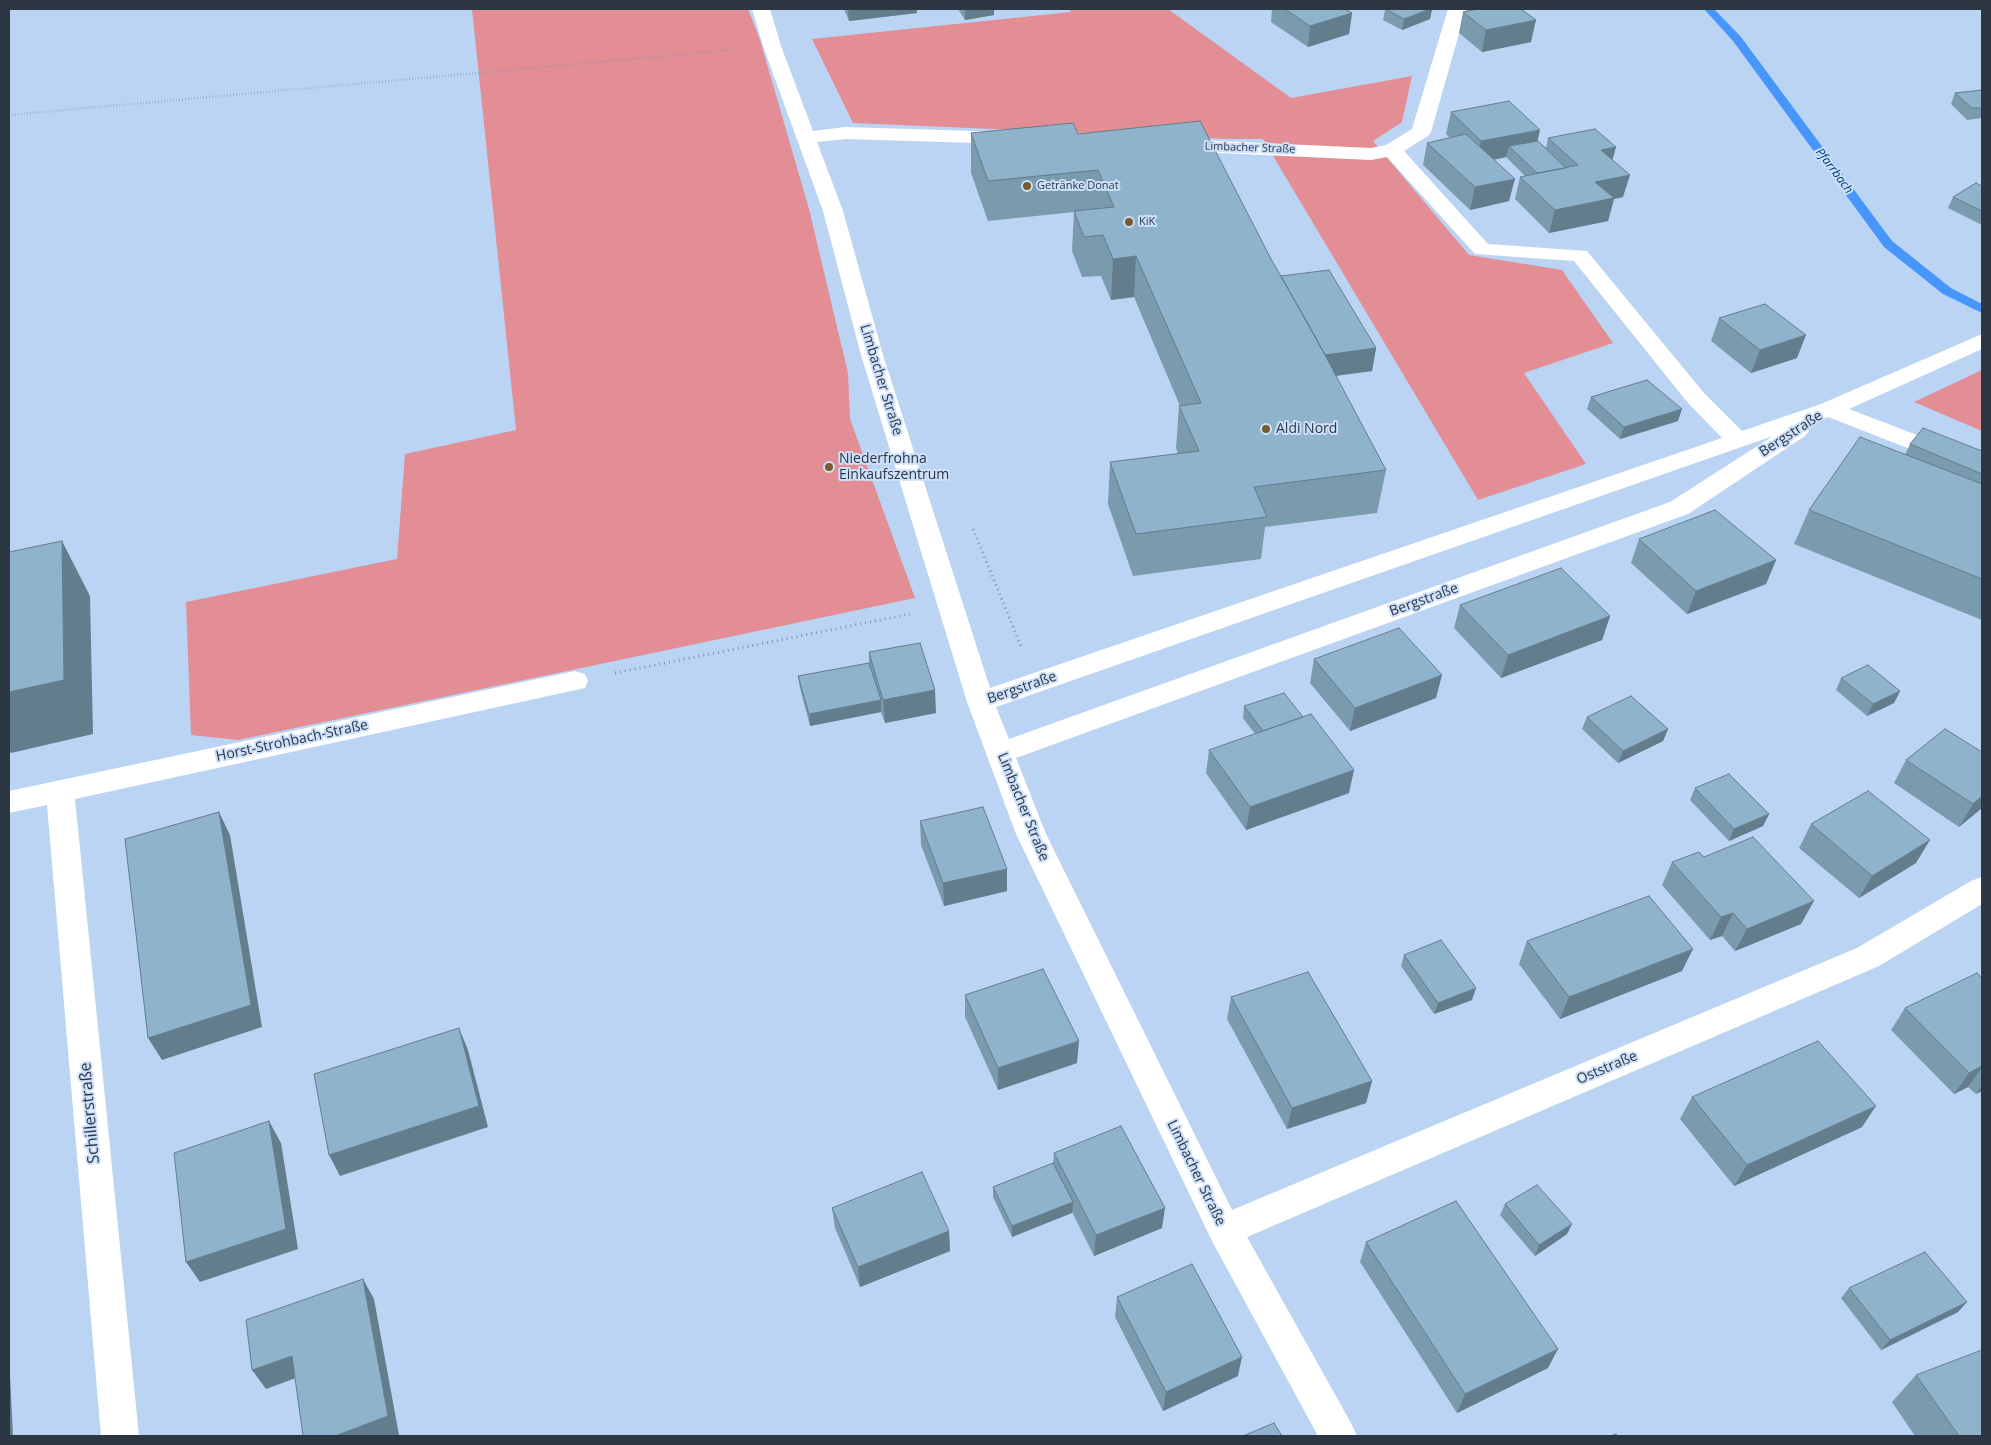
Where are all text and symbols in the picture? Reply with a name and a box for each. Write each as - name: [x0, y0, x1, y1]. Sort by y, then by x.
- street label: Limbacher Straße: [1204, 140, 1296, 156]
- water label: Pfarrbach: [1812, 146, 1856, 196]
- place label: Getränke Donat: [1037, 179, 1119, 193]
- marker: Getränke Donat: [1021, 180, 1033, 192]
- place label: KiK: [1139, 215, 1155, 229]
- marker: KiK: [1123, 216, 1135, 228]
- street label: Limbacher Straße: [856, 322, 906, 438]
- street label: Bergstraße: [1756, 407, 1826, 461]
- place label: Aldi Nord: [1276, 421, 1337, 437]
- marker: Aldi Nord: [1260, 423, 1272, 435]
- place label: Niederfrohna Einkaufszentrum: [839, 451, 949, 484]
- marker: Niederfrohna Einkaufszentrum: [823, 461, 835, 473]
- street label: Bergstraße: [1387, 580, 1461, 620]
- street label: Bergstraße: [985, 668, 1059, 708]
- street label: Horst-Strohbach-Straße: [214, 717, 370, 765]
- street label: Limbacher Straße: [994, 750, 1052, 864]
- street label: Oststraße: [1574, 1048, 1640, 1088]
- street label: Schillerstraße: [76, 1062, 104, 1164]
- street label: Limbacher Straße: [1163, 1117, 1229, 1229]

